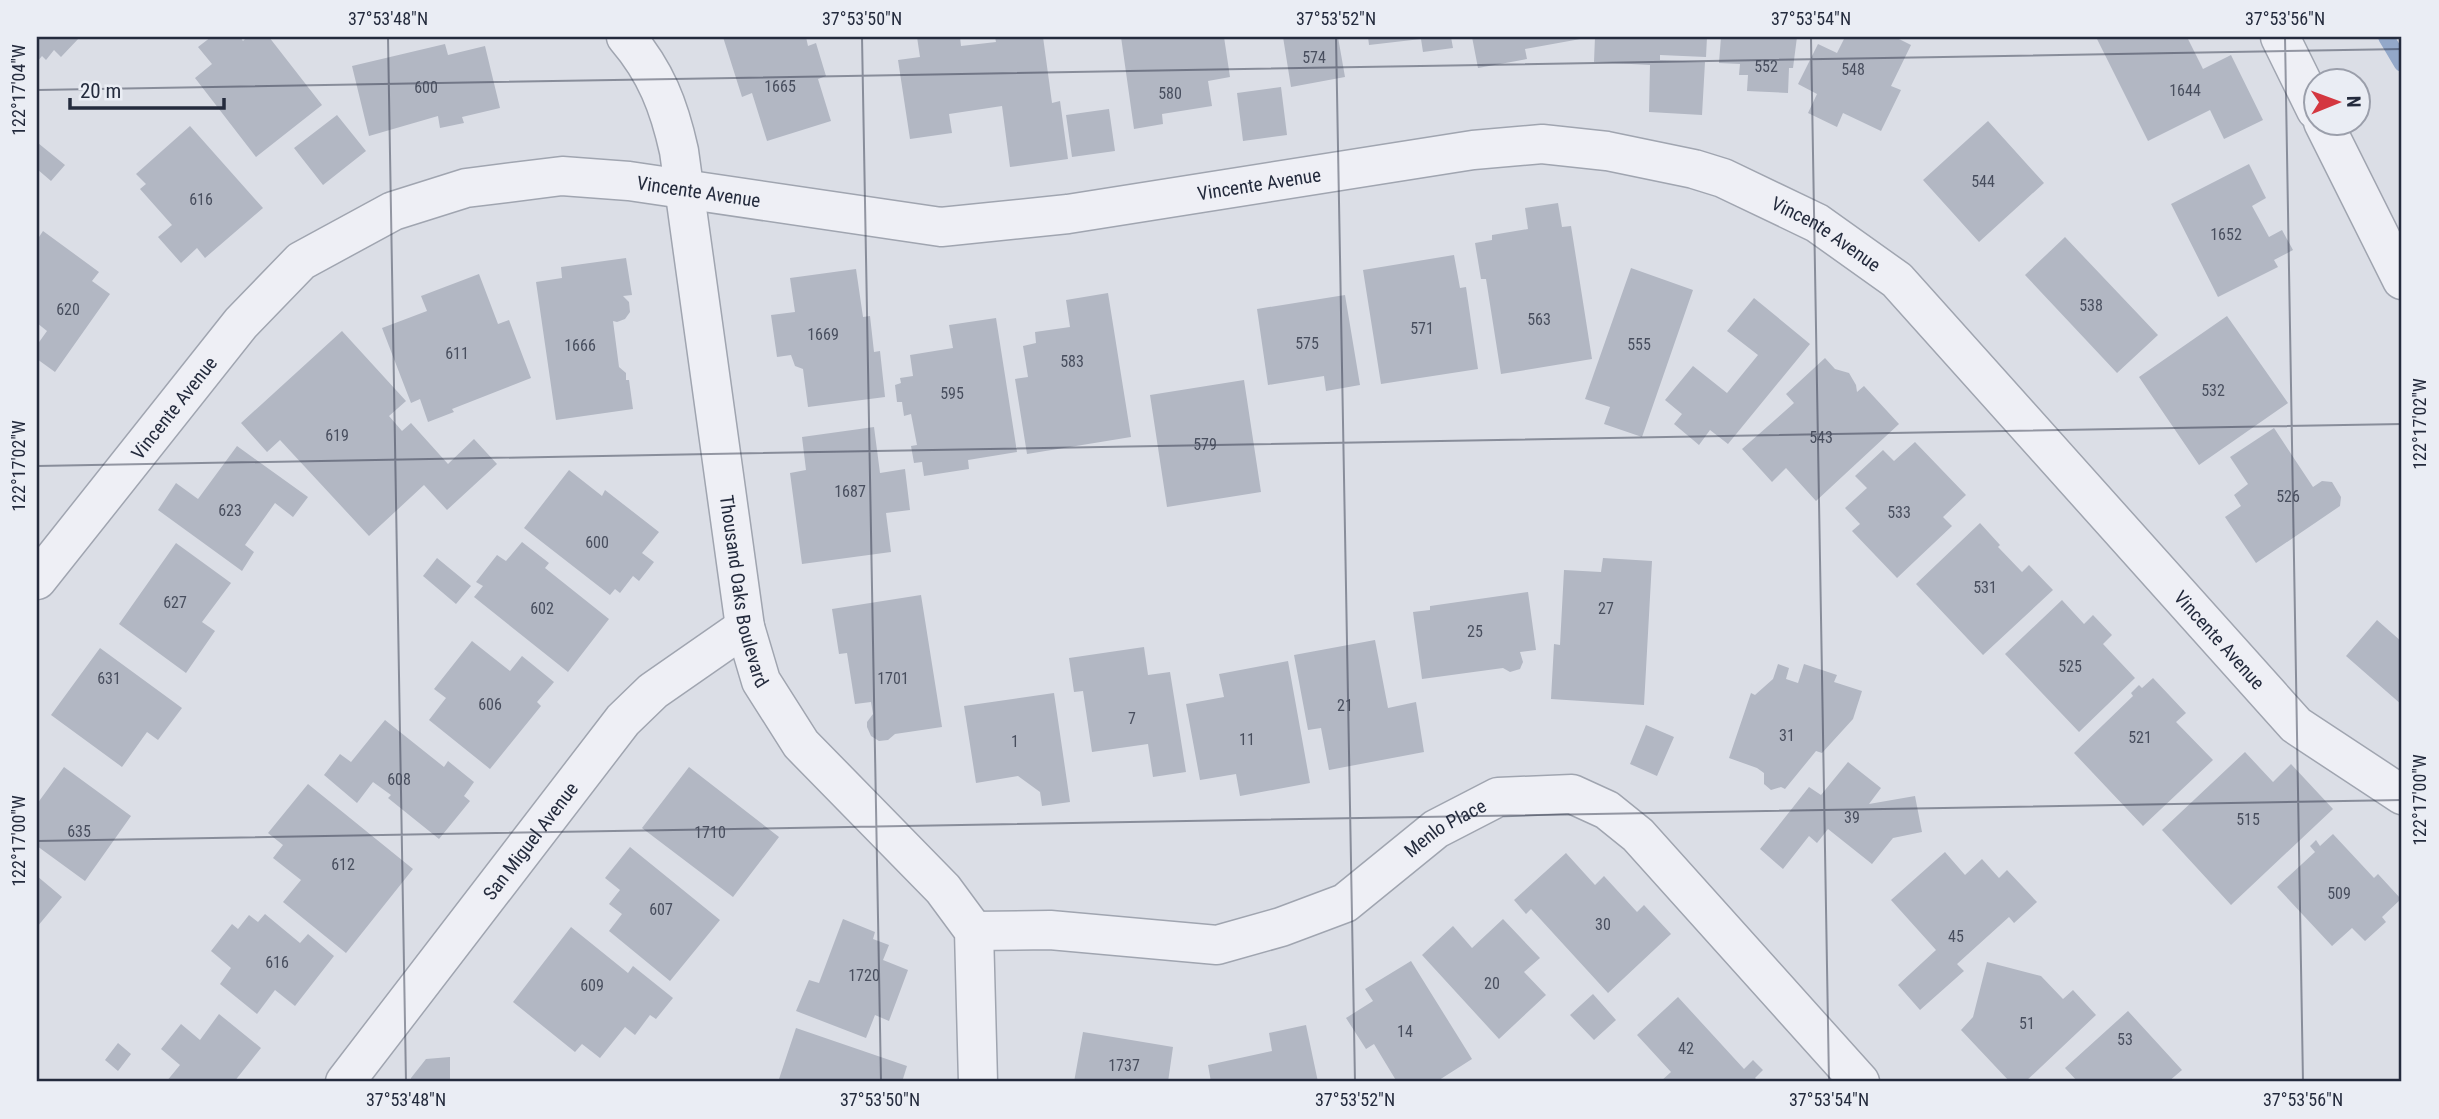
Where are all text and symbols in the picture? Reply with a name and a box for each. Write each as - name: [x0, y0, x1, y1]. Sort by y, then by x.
- text: 37°53'48"N: [348, 8, 428, 29]
- text: 37°53'50"N: [822, 8, 902, 29]
- text: 37°53'52"N: [1296, 8, 1376, 29]
- text: 37°53'54"N: [1771, 8, 1851, 29]
- text: 37°53'56"N: [2245, 8, 2325, 29]
- text: 122°17'04"W: [8, 44, 29, 136]
- house number: 574: [1302, 48, 1326, 67]
- house number: 552: [1754, 57, 1778, 76]
- house number: 548: [1841, 60, 1865, 79]
- scale bar: [70, 66, 224, 110]
- north arrow: [2302, 66, 2372, 136]
- house number: 1665: [764, 77, 796, 96]
- house number: 600: [414, 78, 438, 97]
- text: 20 m: [80, 79, 121, 103]
- house number: 1644: [2169, 81, 2201, 100]
- house number: 580: [1158, 84, 1182, 103]
- text: N: [2342, 96, 2365, 108]
- street label: Vincente Avenue: [1196, 163, 1323, 205]
- street label: Vincente Avenue: [635, 171, 762, 212]
- house number: 544: [1971, 172, 1995, 191]
- house number: 616: [189, 190, 213, 209]
- street label: Vincente Avenue: [1768, 191, 1885, 276]
- house number: 1652: [2210, 225, 2242, 244]
- house number: 538: [2079, 296, 2103, 315]
- house number: 620: [56, 300, 80, 319]
- house number: 563: [1527, 310, 1551, 329]
- house number: 571: [1410, 319, 1434, 338]
- house number: 1669: [807, 325, 839, 344]
- house number: 575: [1295, 334, 1319, 353]
- house number: 555: [1627, 335, 1651, 354]
- house number: 1666: [564, 336, 596, 355]
- house number: 611: [445, 344, 469, 363]
- street label: Vincente Avenue: [126, 352, 222, 464]
- house number: 583: [1060, 352, 1084, 371]
- text: 122°17'02"W: [2409, 378, 2430, 470]
- house number: 532: [2201, 381, 2225, 400]
- house number: 595: [940, 384, 964, 403]
- text: 122°17'02"W: [8, 420, 29, 512]
- house number: 619: [325, 426, 349, 445]
- house number: 543: [1809, 428, 1833, 447]
- house number: 579: [1193, 435, 1217, 454]
- house number: 1687: [834, 482, 866, 501]
- house number: 526: [2276, 487, 2300, 506]
- street label: Thousand Oaks Boulevard: [715, 493, 774, 692]
- house number: 623: [218, 501, 242, 520]
- house number: 533: [1887, 503, 1911, 522]
- house number: 600: [585, 533, 609, 552]
- house number: 531: [1973, 578, 1997, 597]
- street label: Vincente Avenue: [2169, 586, 2270, 694]
- house number: 627: [163, 593, 187, 612]
- house number: 602: [530, 599, 554, 618]
- house number: 27: [1598, 599, 1614, 618]
- house number: 25: [1467, 622, 1483, 641]
- house number: 525: [2058, 657, 2082, 676]
- house number: 631: [97, 669, 121, 688]
- house number: 1701: [877, 669, 909, 688]
- house number: 606: [478, 695, 502, 714]
- house number: 21: [1337, 696, 1353, 715]
- house number: 7: [1128, 709, 1136, 728]
- house number: 31: [1779, 726, 1795, 745]
- house number: 521: [2128, 728, 2152, 747]
- house number: 11: [1239, 730, 1255, 749]
- house number: 1: [1011, 732, 1019, 751]
- text: 122°17'00"W: [2409, 754, 2430, 846]
- house number: 608: [387, 770, 411, 789]
- street label: San Miguel Avenue: [478, 777, 583, 904]
- street label: Menlo Place: [1399, 794, 1490, 862]
- text: 122°17'00"W: [8, 795, 29, 887]
- house number: 39: [1844, 808, 1860, 827]
- house number: 515: [2236, 810, 2260, 829]
- house number: 635: [67, 822, 91, 841]
- house number: 1710: [694, 823, 726, 842]
- house number: 612: [331, 855, 355, 874]
- house number: 509: [2327, 884, 2351, 903]
- house number: 607: [649, 900, 673, 919]
- house number: 30: [1595, 915, 1611, 934]
- house number: 45: [1948, 927, 1964, 946]
- house number: 616: [265, 953, 289, 972]
- house number: 1720: [848, 966, 880, 985]
- house number: 20: [1484, 974, 1500, 993]
- house number: 609: [580, 976, 604, 995]
- house number: 51: [2019, 1014, 2035, 1033]
- house number: 14: [1397, 1022, 1413, 1041]
- house number: 53: [2117, 1030, 2133, 1049]
- house number: 42: [1678, 1039, 1694, 1058]
- house number: 1737: [1108, 1056, 1140, 1075]
- text: 37°53'48"N: [366, 1089, 446, 1110]
- text: 37°53'50"N: [840, 1089, 920, 1110]
- text: 37°53'52"N: [1315, 1089, 1395, 1110]
- text: 37°53'54"N: [1789, 1089, 1869, 1110]
- text: 37°53'56"N: [2263, 1089, 2343, 1110]

